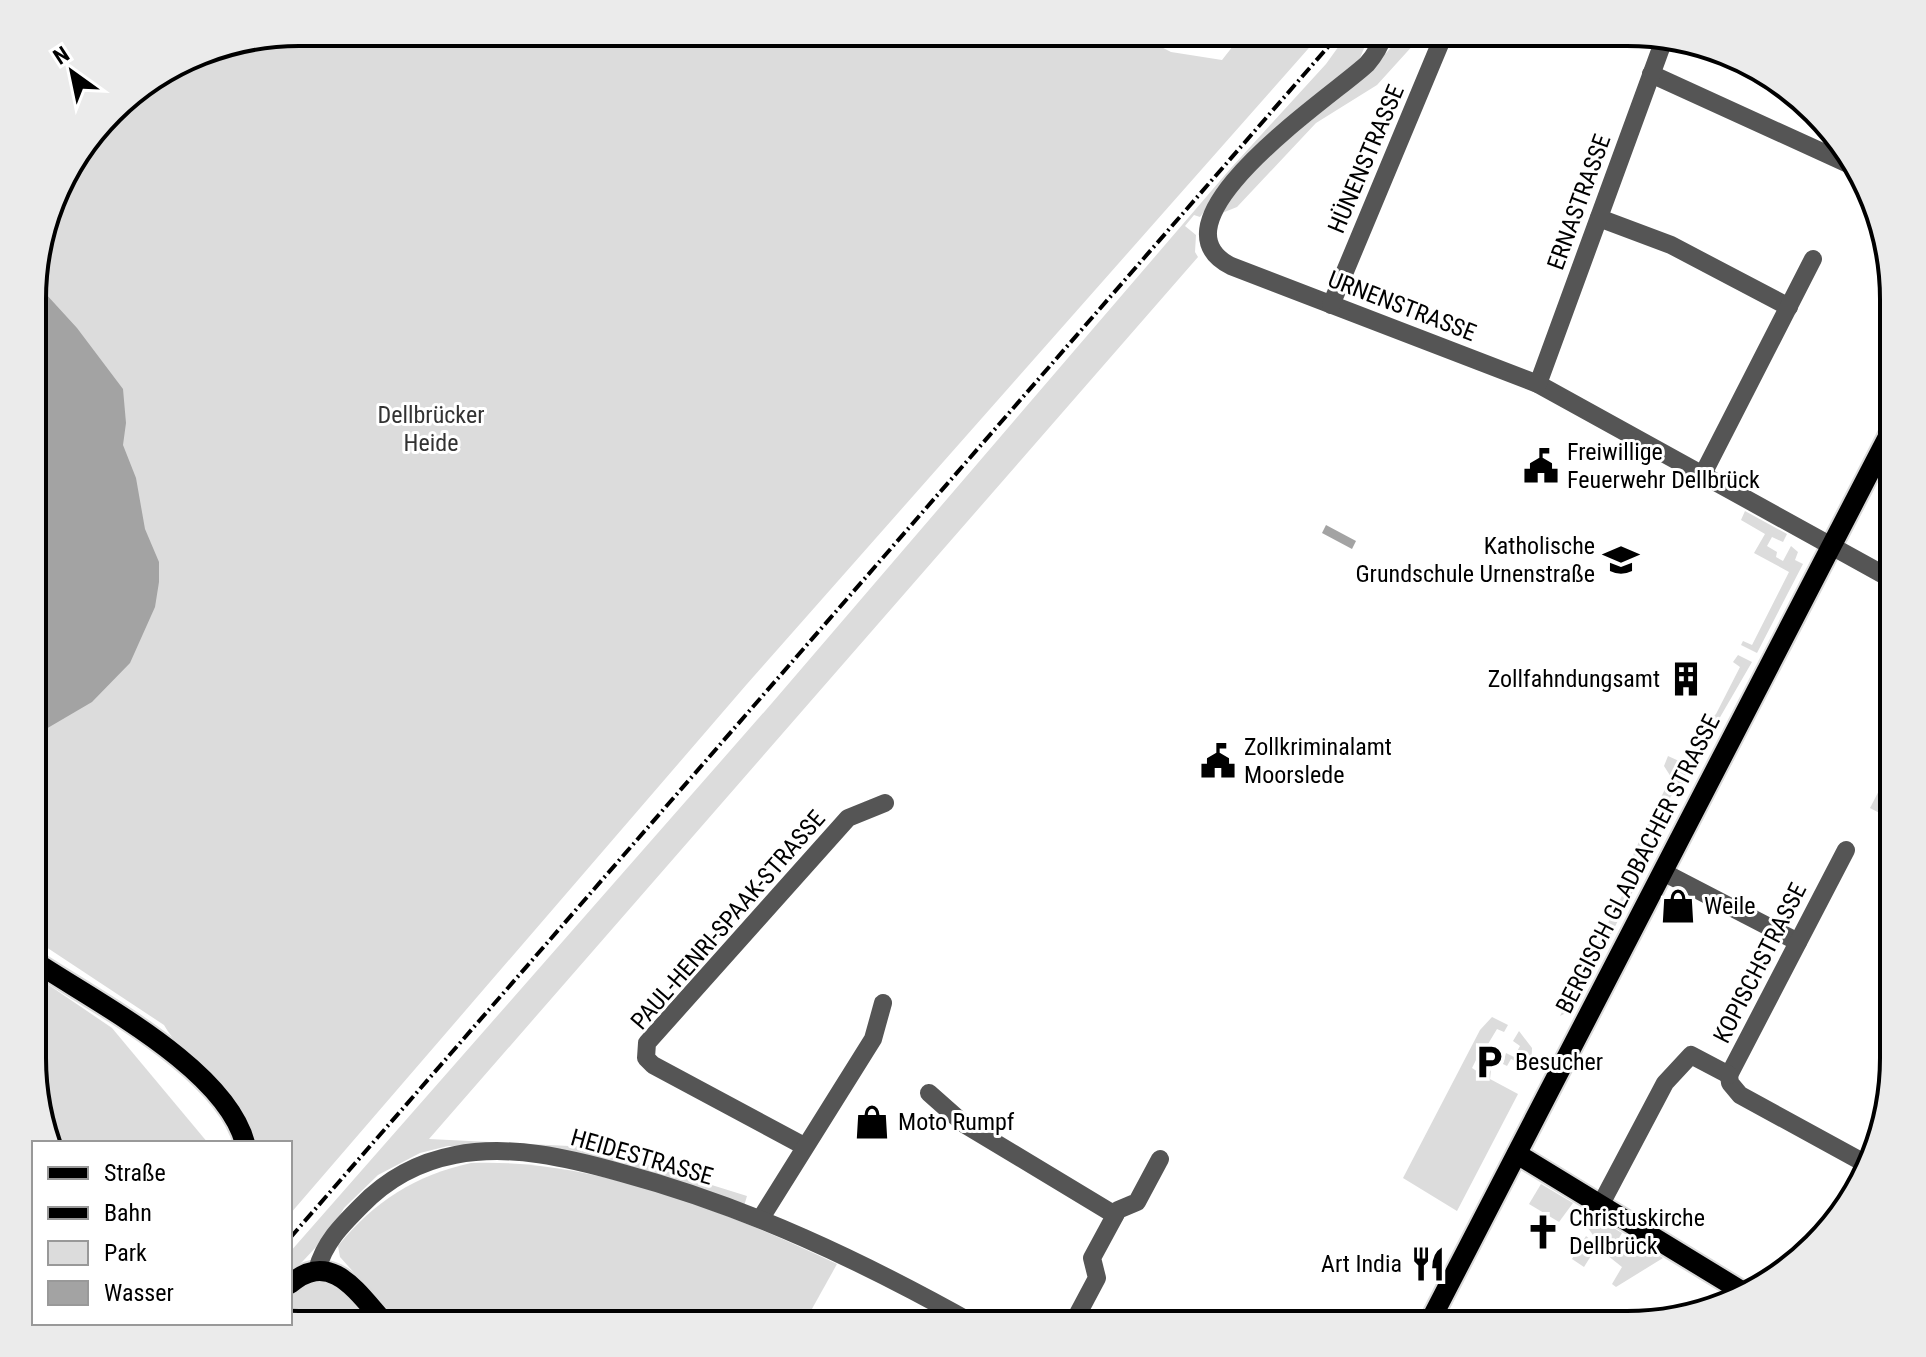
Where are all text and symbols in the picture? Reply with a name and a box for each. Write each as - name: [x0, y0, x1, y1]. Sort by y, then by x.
- north arrow: [32, 32, 112, 112]
- text: N: [49, 41, 74, 70]
- street label: HÜNENSTRASSE: [1322, 81, 1410, 237]
- street label: ERNASTRASSE: [1542, 130, 1616, 273]
- street label: URNENSTRASSE: [1324, 265, 1480, 347]
- park label: Dellbrücker Heide: [378, 401, 484, 457]
- place label: Freiwillige Feuerwehr Dellbrück: [1567, 438, 1760, 494]
- public building icon: Freiwillige Feuerwehr Dellbrück: [1522, 447, 1560, 485]
- place label: Katholische Grundschule Urnenstraße: [1355, 532, 1595, 588]
- school or university icon: Katholische Grundschule Urnenstraße: [1602, 541, 1640, 579]
- building icon: Zollfahndungsamt: [1667, 660, 1705, 698]
- place label: Zollfahndungsamt: [1488, 665, 1660, 693]
- street label: BERGISCH GLADBACHER STRASSE: [1550, 710, 1726, 1018]
- place label: Zollkriminalamt Moorslede: [1244, 733, 1392, 789]
- public building icon: Zollkriminalamt Moorslede: [1199, 742, 1237, 780]
- street label: PAUL-HENRI-SPAAK-STRASSE: [625, 805, 831, 1035]
- street label: KOPISCHSTRASSE: [1708, 878, 1812, 1048]
- shop icon: Weile: [1659, 887, 1697, 925]
- place label: Weile: [1704, 892, 1755, 920]
- parking icon: Besucher: [1470, 1043, 1508, 1081]
- place label: Besucher: [1515, 1048, 1603, 1076]
- shop icon: Moto Rumpf: [853, 1103, 891, 1141]
- place label: Moto Rumpf: [898, 1108, 1015, 1136]
- street label: HEIDESTRASSE: [568, 1123, 716, 1191]
- legend: [32, 1141, 292, 1325]
- text: Straße: [104, 1159, 166, 1187]
- text: Bahn: [104, 1199, 152, 1227]
- place label: Christuskirche Dellbrück: [1569, 1204, 1705, 1260]
- church icon: Christuskirche Dellbrück: [1524, 1213, 1562, 1251]
- text: Park: [104, 1239, 147, 1267]
- restaurant icon: Art India: [1409, 1245, 1447, 1283]
- place label: Art India: [1321, 1250, 1402, 1278]
- text: Wasser: [104, 1279, 174, 1307]

